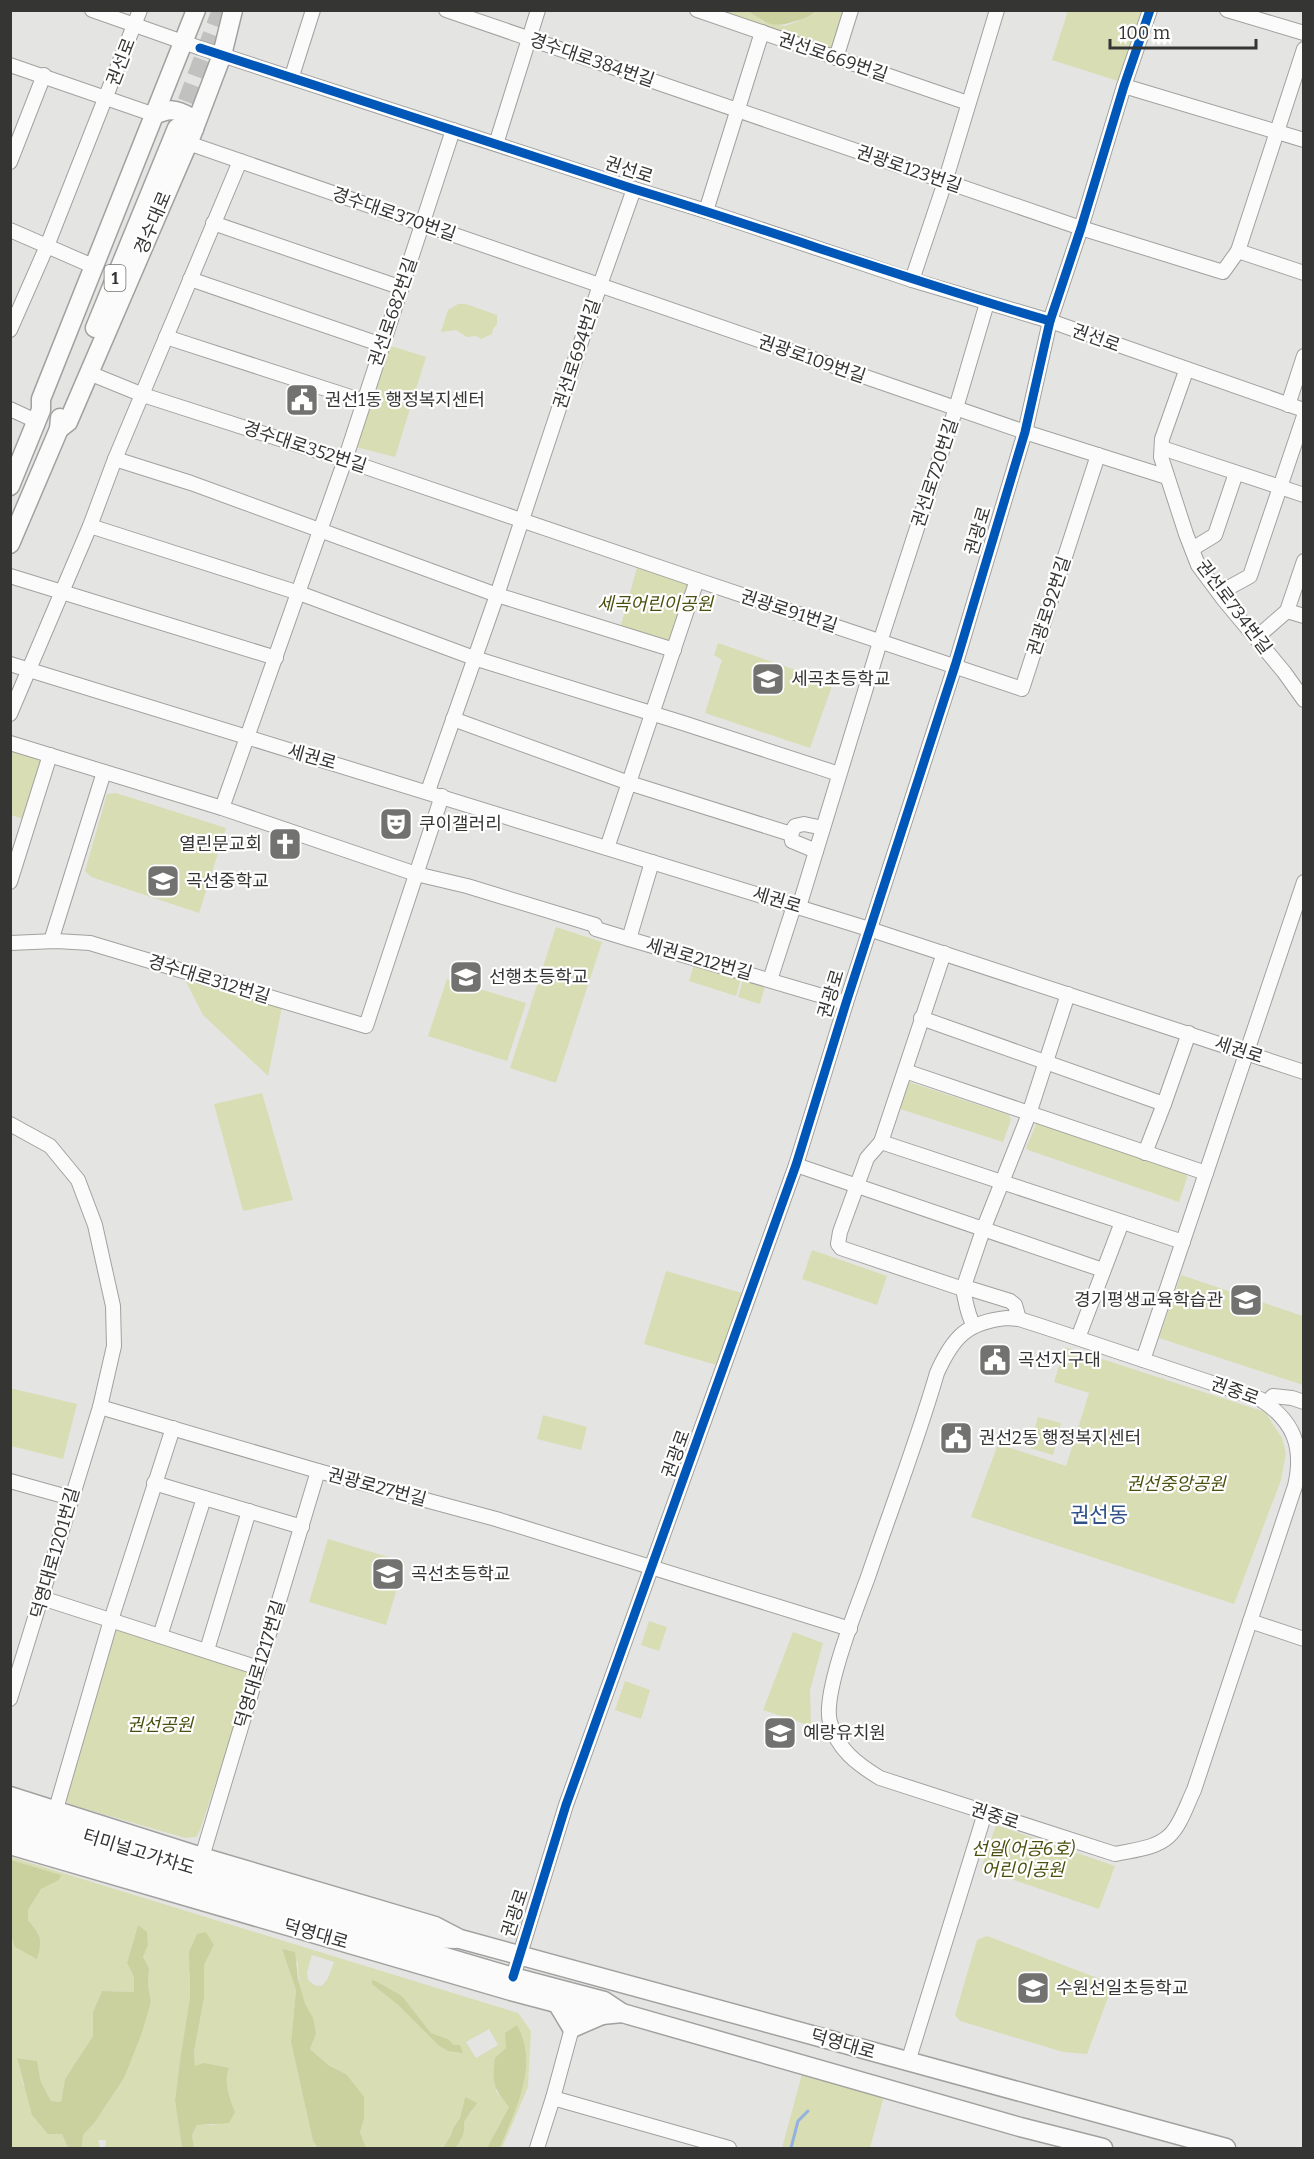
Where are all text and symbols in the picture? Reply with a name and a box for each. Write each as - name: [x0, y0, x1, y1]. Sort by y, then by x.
- scale bar: [1110, 12, 1256, 50]
- text: 100 m: [1119, 22, 1170, 44]
- street label: 경수대로384번길: [527, 28, 657, 92]
- street label: 권선로669번길: [775, 28, 891, 86]
- street label: 권선로: [102, 35, 140, 89]
- street label: 권광로123번길: [853, 141, 965, 197]
- street label: 권선로: [602, 152, 656, 188]
- street label: 경수대로370번길: [329, 182, 459, 246]
- street label: 경수대로: [130, 188, 176, 258]
- street label: 권선로682번길: [364, 255, 422, 369]
- road number: 1: [104, 265, 126, 291]
- street label: 권선로694번길: [549, 296, 605, 412]
- street label: 권선로: [1069, 319, 1123, 357]
- street label: 권광로109번길: [755, 330, 869, 388]
- public building icon: 권선1동 행정복지센터: [284, 382, 320, 418]
- place label: 권선1동 행정복지센터: [325, 389, 485, 411]
- street label: 권선로720번길: [907, 416, 963, 530]
- street label: 경수대로352번길: [240, 417, 370, 477]
- street label: 권광로: [960, 504, 996, 558]
- street label: 권광로92번길: [1023, 554, 1075, 658]
- street label: 권선로734번길: [1191, 556, 1277, 658]
- street label: 권광로91번길: [738, 585, 840, 637]
- park label: 세곡어린이공원: [597, 593, 714, 615]
- school or university icon: 세곡초등학교: [750, 661, 786, 697]
- place label: 세곡초등학교: [791, 668, 890, 690]
- street label: 세권로: [285, 740, 339, 774]
- theatre icon: 쿠이갤러리: [378, 806, 414, 842]
- place label: 쿠이갤러리: [419, 813, 502, 835]
- church icon: 열린문교회: [267, 826, 303, 862]
- place label: 열린문교회: [179, 833, 262, 855]
- school or university icon: 곡선중학교: [145, 863, 181, 899]
- place label: 곡선중학교: [186, 870, 269, 892]
- street label: 세권로: [750, 882, 804, 918]
- street label: 세권로212번길: [643, 933, 755, 985]
- street label: 경수대로312번길: [145, 950, 273, 1008]
- school or university icon: 선행초등학교: [448, 959, 484, 995]
- place label: 선행초등학교: [489, 966, 588, 988]
- street label: 권광로: [813, 967, 849, 1021]
- street label: 세권로: [1212, 1032, 1266, 1068]
- school or university icon: 경기평생교육학습관: [1228, 1282, 1264, 1318]
- place label: 경기평생교육학습관: [1074, 1289, 1223, 1311]
- public building icon: 곡선지구대: [977, 1342, 1013, 1378]
- place label: 곡선지구대: [1018, 1349, 1101, 1371]
- street label: 권중로: [1208, 1372, 1262, 1410]
- public building icon: 권선2동 행정복지센터: [938, 1420, 974, 1456]
- street label: 권광로: [657, 1427, 695, 1481]
- place label: 권선2동 행정복지센터: [979, 1427, 1141, 1449]
- street label: 권광로27번길: [325, 1463, 429, 1511]
- park label: 권선중앙공원: [1126, 1473, 1227, 1495]
- street label: 덕영대로1201번길: [26, 1485, 84, 1621]
- district label: 권선동: [1070, 1502, 1128, 1528]
- school or university icon: 곡선초등학교: [370, 1556, 406, 1592]
- place label: 곡선초등학교: [411, 1563, 510, 1585]
- street label: 덕영대로1217번길: [230, 1597, 290, 1731]
- park label: 권선공원: [127, 1714, 195, 1736]
- school or university icon: 예랑유치원: [762, 1715, 798, 1751]
- place label: 예랑유치원: [803, 1722, 886, 1744]
- street label: 권중로: [968, 1798, 1022, 1834]
- street label: 터미널고가차도: [80, 1825, 198, 1879]
- park label: 선일(어공6호) 어린이공원: [971, 1838, 1076, 1881]
- street label: 권광로: [497, 1886, 533, 1940]
- street label: 덕영대로: [281, 1914, 351, 1954]
- school or university icon: 수원선일초등학교: [1015, 1970, 1051, 2006]
- place label: 수원선일초등학교: [1056, 1977, 1188, 1999]
- street label: 덕영대로: [808, 2024, 878, 2064]

